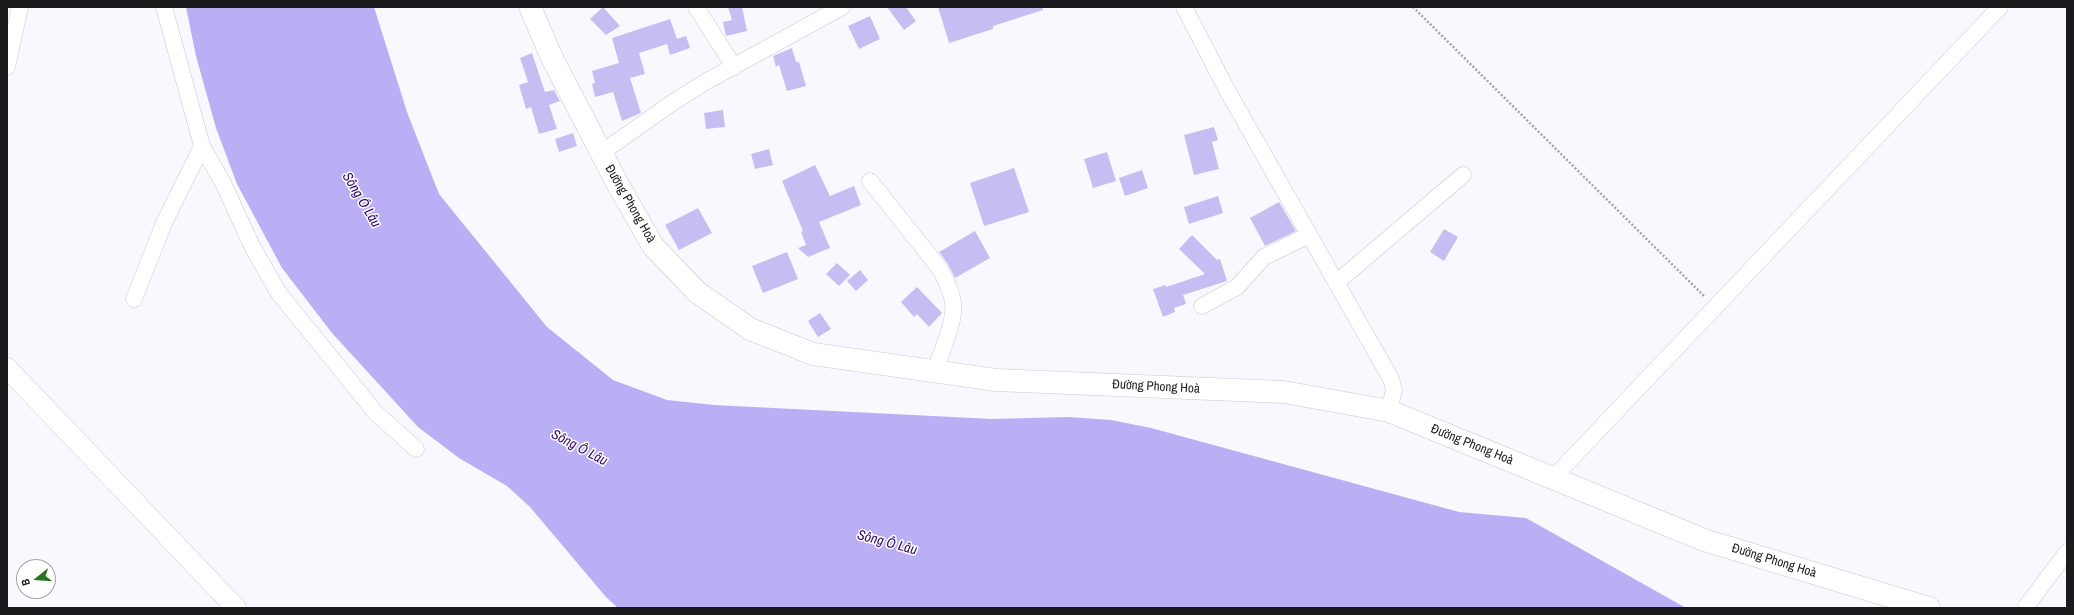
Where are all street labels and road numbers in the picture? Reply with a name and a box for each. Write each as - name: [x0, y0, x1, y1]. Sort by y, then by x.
- street label: Đường Phong Hoà: [601, 162, 659, 246]
- street label: Đường Phong Hoà: [1112, 377, 1200, 397]
- street label: Đường Phong Hoà: [1428, 421, 1516, 469]
- street label: Đường Phong Hoà: [1730, 541, 1818, 581]

